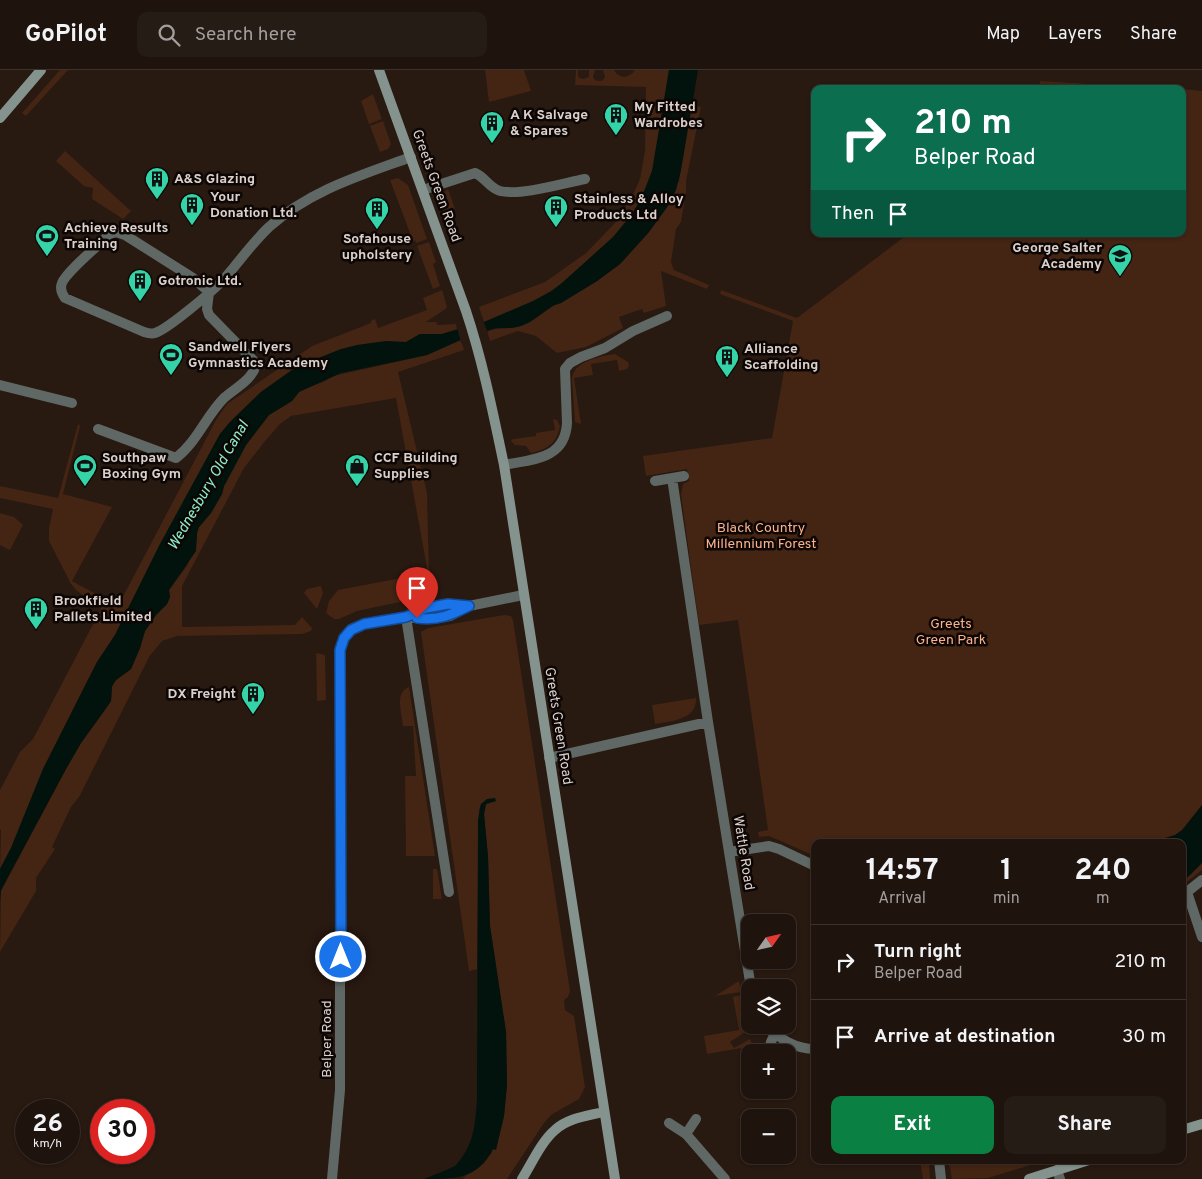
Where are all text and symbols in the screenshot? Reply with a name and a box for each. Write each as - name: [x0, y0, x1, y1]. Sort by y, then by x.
- search box: [137, 12, 487, 57]
- text: GoPilot: [25, 20, 107, 50]
- icon: search: [155, 21, 183, 49]
- text: Search here: [195, 23, 296, 47]
- text: Map: [986, 23, 1020, 46]
- text: Layers: [1048, 23, 1102, 46]
- text: Share: [1130, 23, 1177, 46]
- place label: My Fitted Wardrobes: [634, 99, 703, 132]
- building icon: My Fitted Wardrobes: [603, 102, 629, 136]
- text: 210 m: [914, 102, 1012, 146]
- icon: right: [831, 105, 896, 170]
- place label: A K Salvage & Spares: [510, 107, 588, 140]
- building icon: A K Salvage & Spares: [479, 110, 505, 144]
- street label: Greets Green Road: [408, 127, 464, 245]
- text: Belper Road: [914, 145, 1036, 172]
- building icon: A&S Glazing: [144, 166, 170, 200]
- place label: A&S Glazing: [174, 171, 255, 188]
- place label: Your Donation Ltd.: [210, 189, 297, 222]
- place label: Stainless & Alloy Products Ltd: [574, 191, 684, 224]
- building icon: Your Donation Ltd.: [179, 192, 205, 226]
- building icon: Stainless & Alloy Products Ltd: [543, 194, 569, 228]
- building icon: Sofahouse upholstery: [364, 196, 390, 230]
- icon: arrive: [884, 200, 912, 228]
- text: Then: [831, 202, 874, 226]
- place label: Achieve Results Training: [64, 220, 169, 253]
- sports icon: Achieve Results Training: [34, 223, 60, 257]
- place label: Sofahouse upholstery: [342, 231, 412, 264]
- place label: George Salter Academy: [1012, 240, 1102, 273]
- school or university icon: George Salter Academy: [1107, 243, 1133, 277]
- building icon: Gotronic Ltd.: [127, 268, 153, 302]
- place label: Gotronic Ltd.: [158, 273, 242, 290]
- place label: Sandwell Flyers Gymnastics Academy: [188, 339, 328, 372]
- place label: Alliance Scaffolding: [744, 341, 818, 374]
- sports icon: Sandwell Flyers Gymnastics Academy: [158, 342, 184, 376]
- building icon: Alliance Scaffolding: [714, 344, 740, 378]
- water label: Wednesbury Old Canal: [164, 417, 254, 554]
- place label: Southpaw Boxing Gym: [102, 450, 181, 483]
- place label: CCF Building Supplies: [374, 450, 458, 483]
- sports icon: Southpaw Boxing Gym: [72, 453, 98, 487]
- shop icon: CCF Building Supplies: [344, 453, 370, 487]
- park label: Black Country Millennium Forest: [705, 520, 817, 553]
- pin: [396, 567, 438, 618]
- icon: arrive: [403, 574, 431, 602]
- place label: Brookfield Pallets Limited: [54, 593, 152, 626]
- building icon: Brookfield Pallets Limited: [23, 596, 49, 630]
- park label: Greets Green Park: [916, 616, 986, 649]
- street label: Greets Green Road: [540, 666, 576, 786]
- building icon: DX Freight: [240, 681, 266, 715]
- place label: DX Freight: [168, 686, 236, 703]
- street label: Wattle Road: [729, 814, 757, 892]
- text: 14:57: [865, 853, 939, 890]
- text: 1: [1000, 853, 1012, 890]
- text: 240: [1074, 853, 1132, 890]
- text: Arrival: [878, 889, 926, 909]
- text: min: [993, 889, 1020, 909]
- text: m: [1096, 889, 1110, 909]
- north arrow: [741, 914, 796, 969]
- map controls: [741, 914, 796, 1164]
- position arrow: [314, 930, 366, 982]
- text: Turn right: [874, 940, 962, 964]
- icon: right: [831, 948, 859, 976]
- text: 210 m: [1115, 950, 1166, 974]
- text: Belper Road: [874, 964, 963, 984]
- button: layers: [741, 979, 796, 1034]
- street label: Belper Road: [319, 1000, 336, 1078]
- icon: arrive: [831, 1023, 859, 1051]
- text: Arrive at destination: [874, 1025, 1055, 1049]
- text: 30 m: [1122, 1025, 1166, 1049]
- button: +: [741, 1044, 796, 1099]
- button: Exit: [831, 1096, 994, 1154]
- button: Share: [1004, 1096, 1166, 1154]
- speed limit sign: 30: [90, 1099, 155, 1164]
- text: 26: [32, 1109, 63, 1141]
- button: −: [741, 1109, 796, 1164]
- text: km/h: [33, 1136, 62, 1152]

